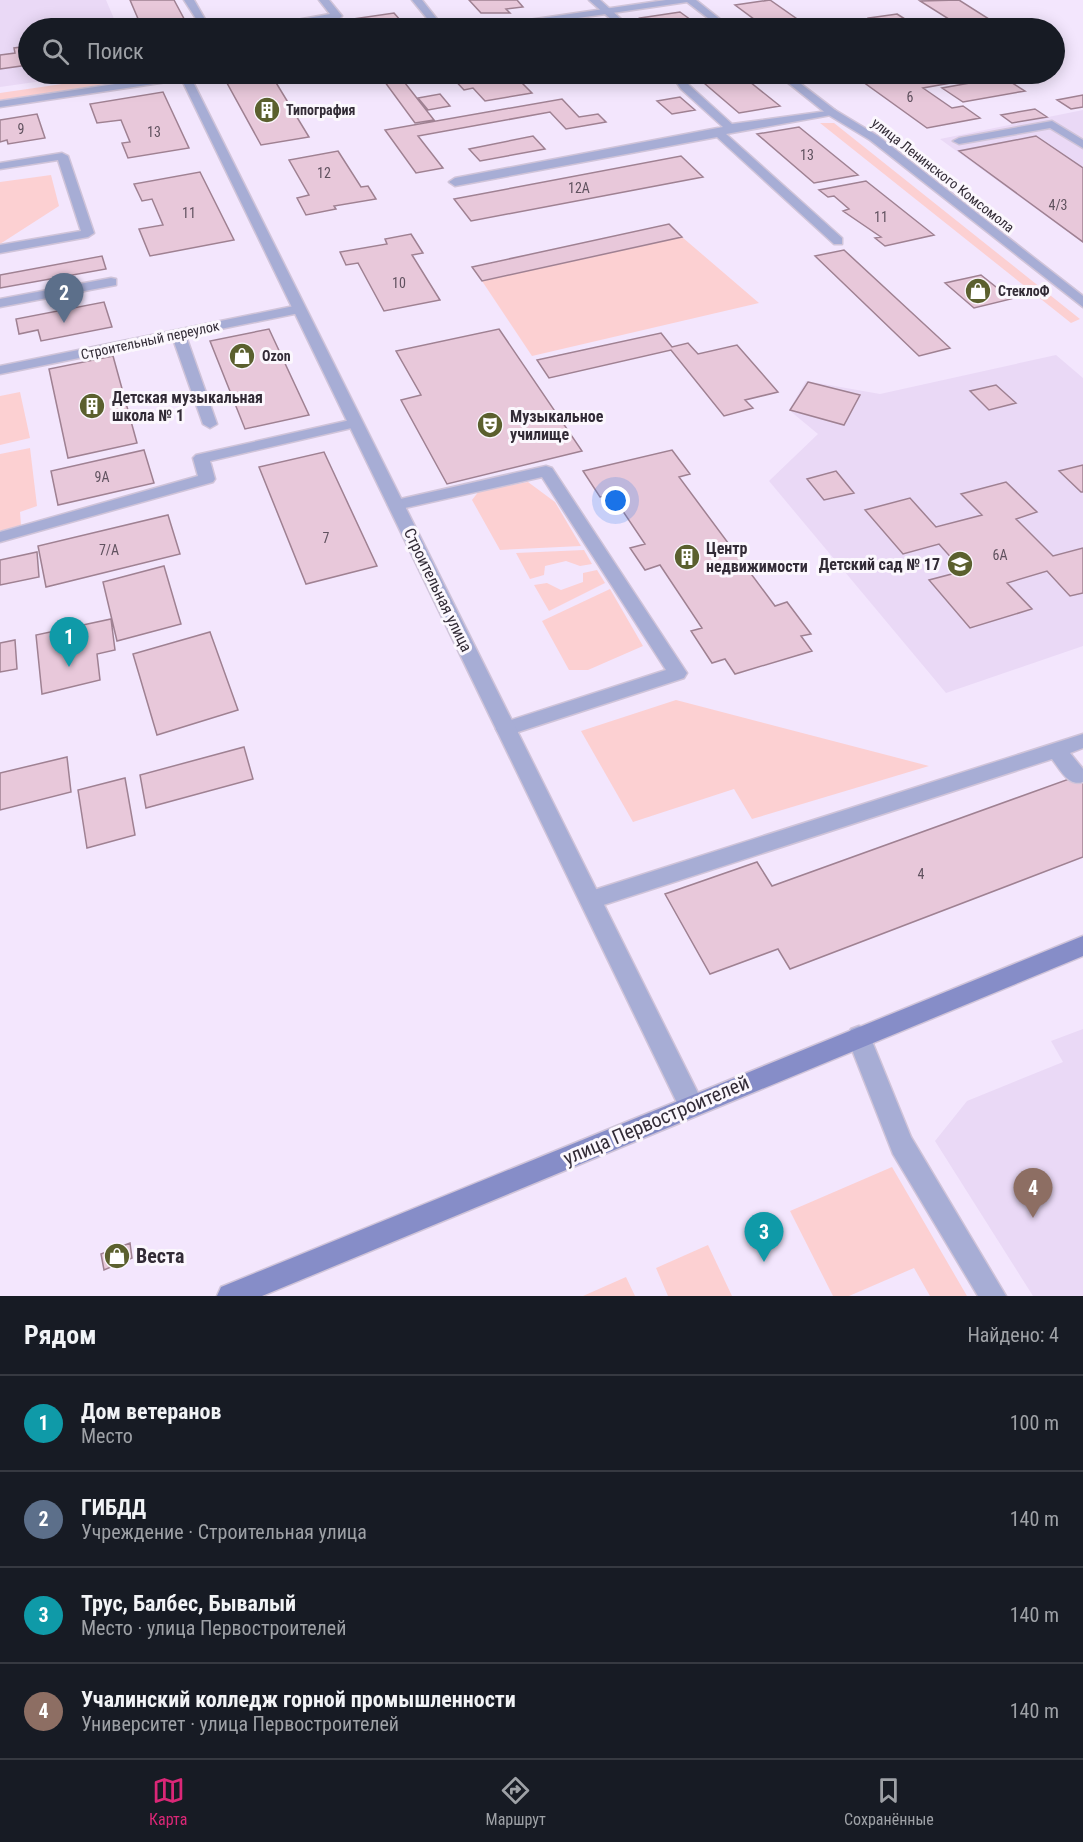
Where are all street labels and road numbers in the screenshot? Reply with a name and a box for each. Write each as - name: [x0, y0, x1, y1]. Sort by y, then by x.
- street label: улица Ленинского Комсомола: [869, 114, 1017, 236]
- street label: Строительный переулок: [79, 317, 221, 363]
- street label: Строительная улица: [400, 525, 476, 655]
- street label: улица Первостроителей: [560, 1070, 752, 1170]

